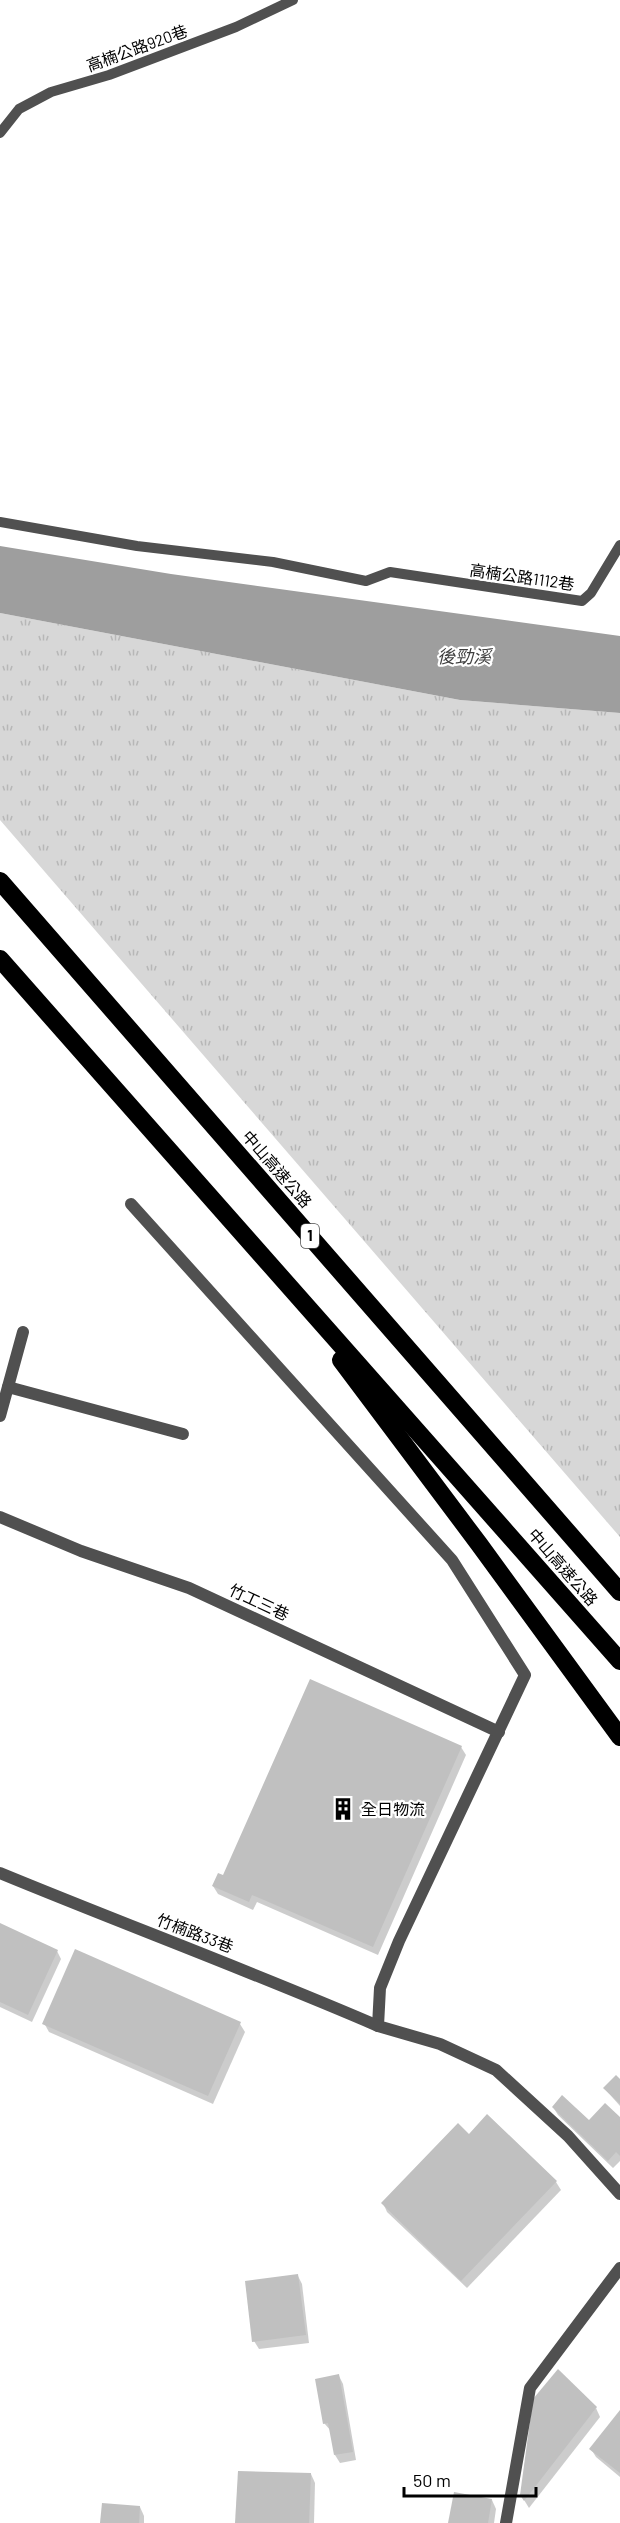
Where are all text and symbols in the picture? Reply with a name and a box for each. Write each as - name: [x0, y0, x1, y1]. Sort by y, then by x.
- street label: 高楠公路920巷: [84, 20, 190, 75]
- street label: 高楠公路1112巷: [469, 560, 576, 593]
- water label: 後勁溪: [437, 645, 494, 667]
- street label: 中山高速公路: [239, 1126, 316, 1211]
- road number: 1: [301, 1224, 319, 1248]
- street label: 中山高速公路: [525, 1524, 602, 1609]
- street label: 竹工三巷: [226, 1579, 292, 1624]
- building icon: 全日物流: [330, 1796, 356, 1822]
- place label: 全日物流: [361, 1799, 425, 1818]
- street label: 竹楠路33巷: [154, 1909, 236, 1956]
- scale bar: [404, 2460, 536, 2498]
- text: 50 m: [413, 2469, 451, 2491]

